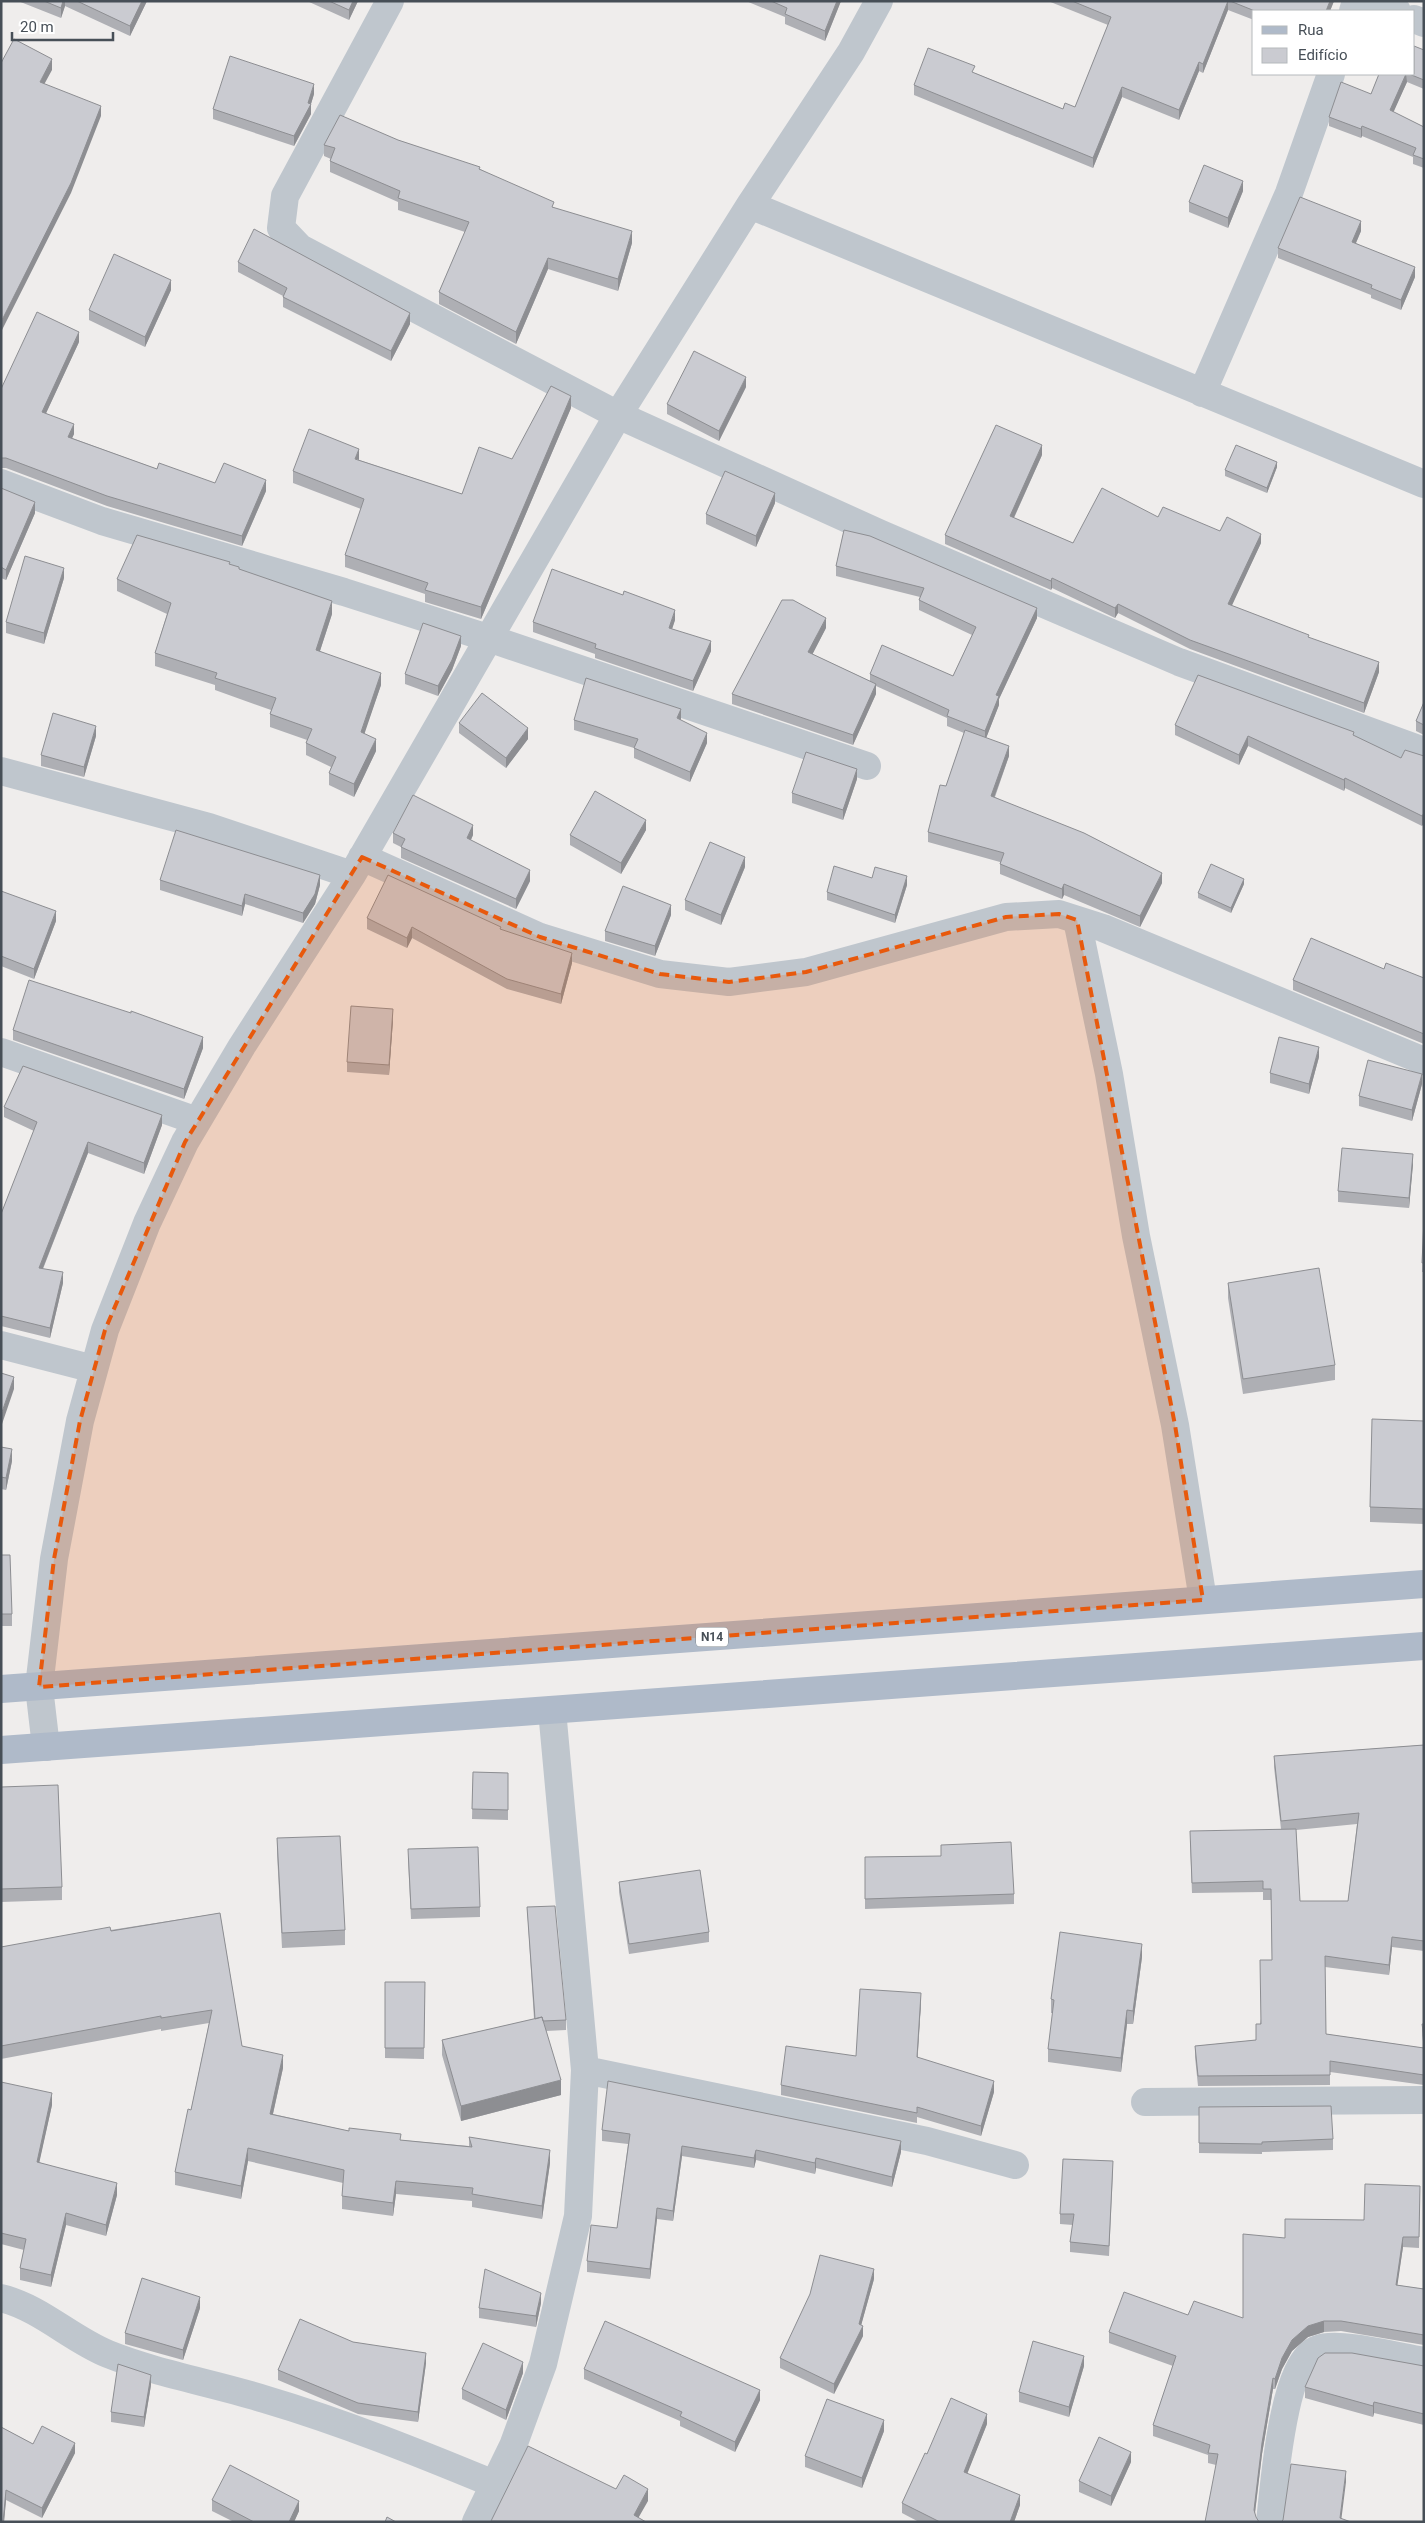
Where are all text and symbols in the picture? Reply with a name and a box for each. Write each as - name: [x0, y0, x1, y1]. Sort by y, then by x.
- scale bar: [12, 10, 114, 42]
- legend: [1252, 10, 1415, 75]
- text: 20 m: [20, 18, 54, 36]
- text: Rua: [1298, 21, 1324, 39]
- text: Edifício: [1298, 46, 1347, 64]
- road number: N14: [696, 1628, 728, 1646]

